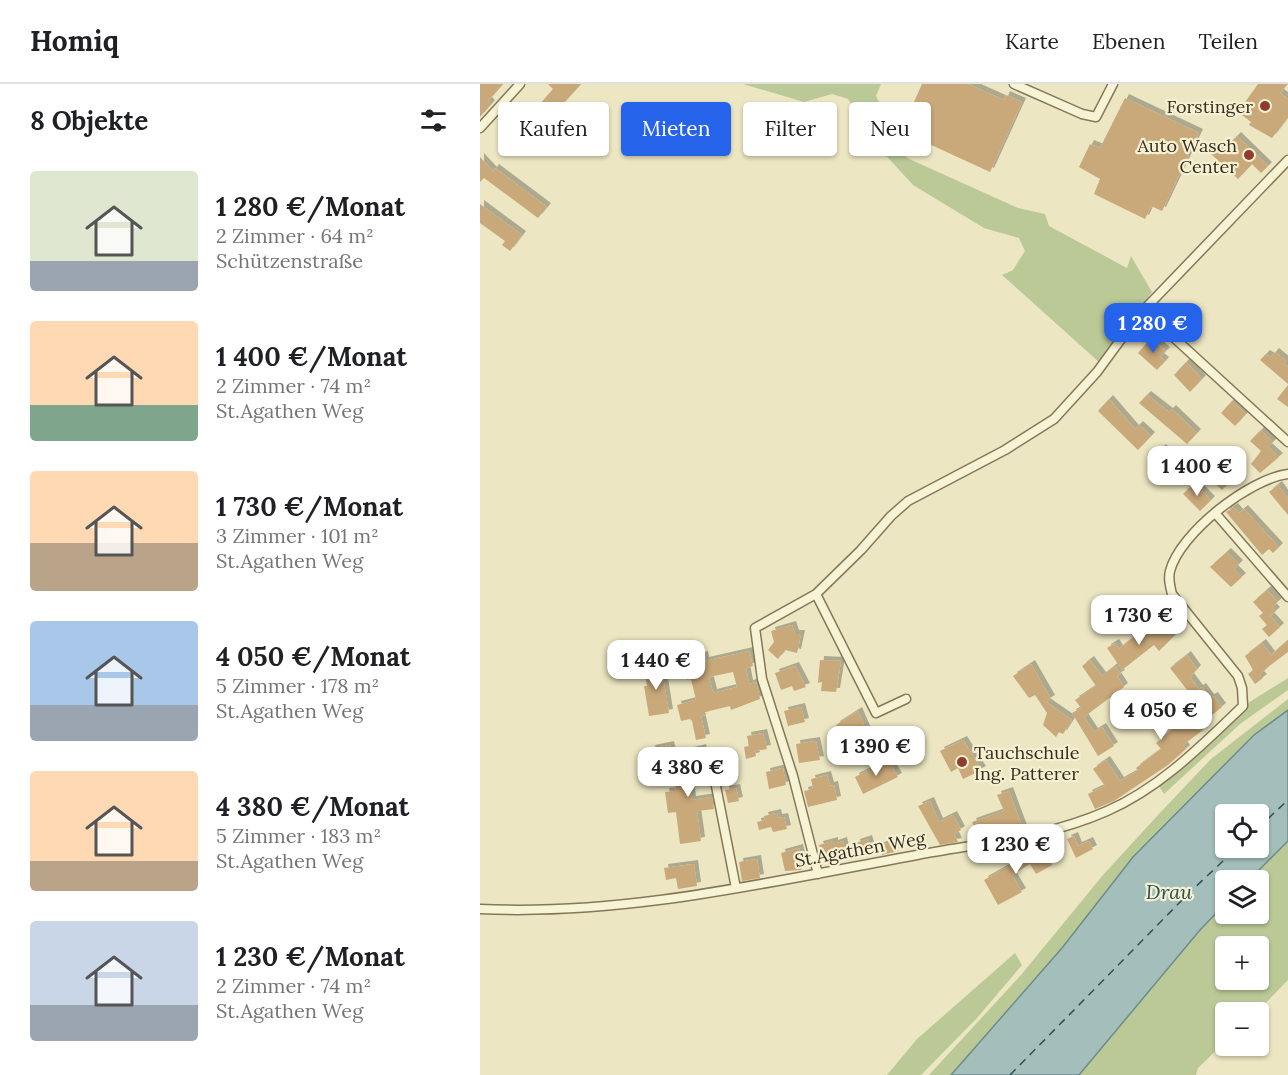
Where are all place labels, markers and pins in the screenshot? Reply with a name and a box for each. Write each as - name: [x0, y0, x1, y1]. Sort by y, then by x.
- place label: Forstinger: [1166, 95, 1253, 118]
- marker: Forstinger: [1258, 99, 1272, 113]
- place label: Auto Wasch Center: [1137, 134, 1237, 178]
- marker: Auto Wasch Center: [1242, 148, 1256, 162]
- pin: 1 280 €: [1098, 303, 1208, 354]
- pin: 1 400 €: [1142, 446, 1252, 497]
- pin: 1 730 €: [1084, 595, 1194, 646]
- pin: 1 440 €: [601, 640, 711, 691]
- pin: 4 050 €: [1106, 690, 1216, 741]
- pin: 1 390 €: [821, 726, 931, 777]
- place label: Tauchschule Ing. Patterer: [974, 741, 1080, 785]
- pin: 4 380 €: [633, 747, 743, 798]
- marker: Tauchschule Ing. Patterer: [955, 755, 969, 769]
- pin: 1 230 €: [961, 824, 1071, 875]

